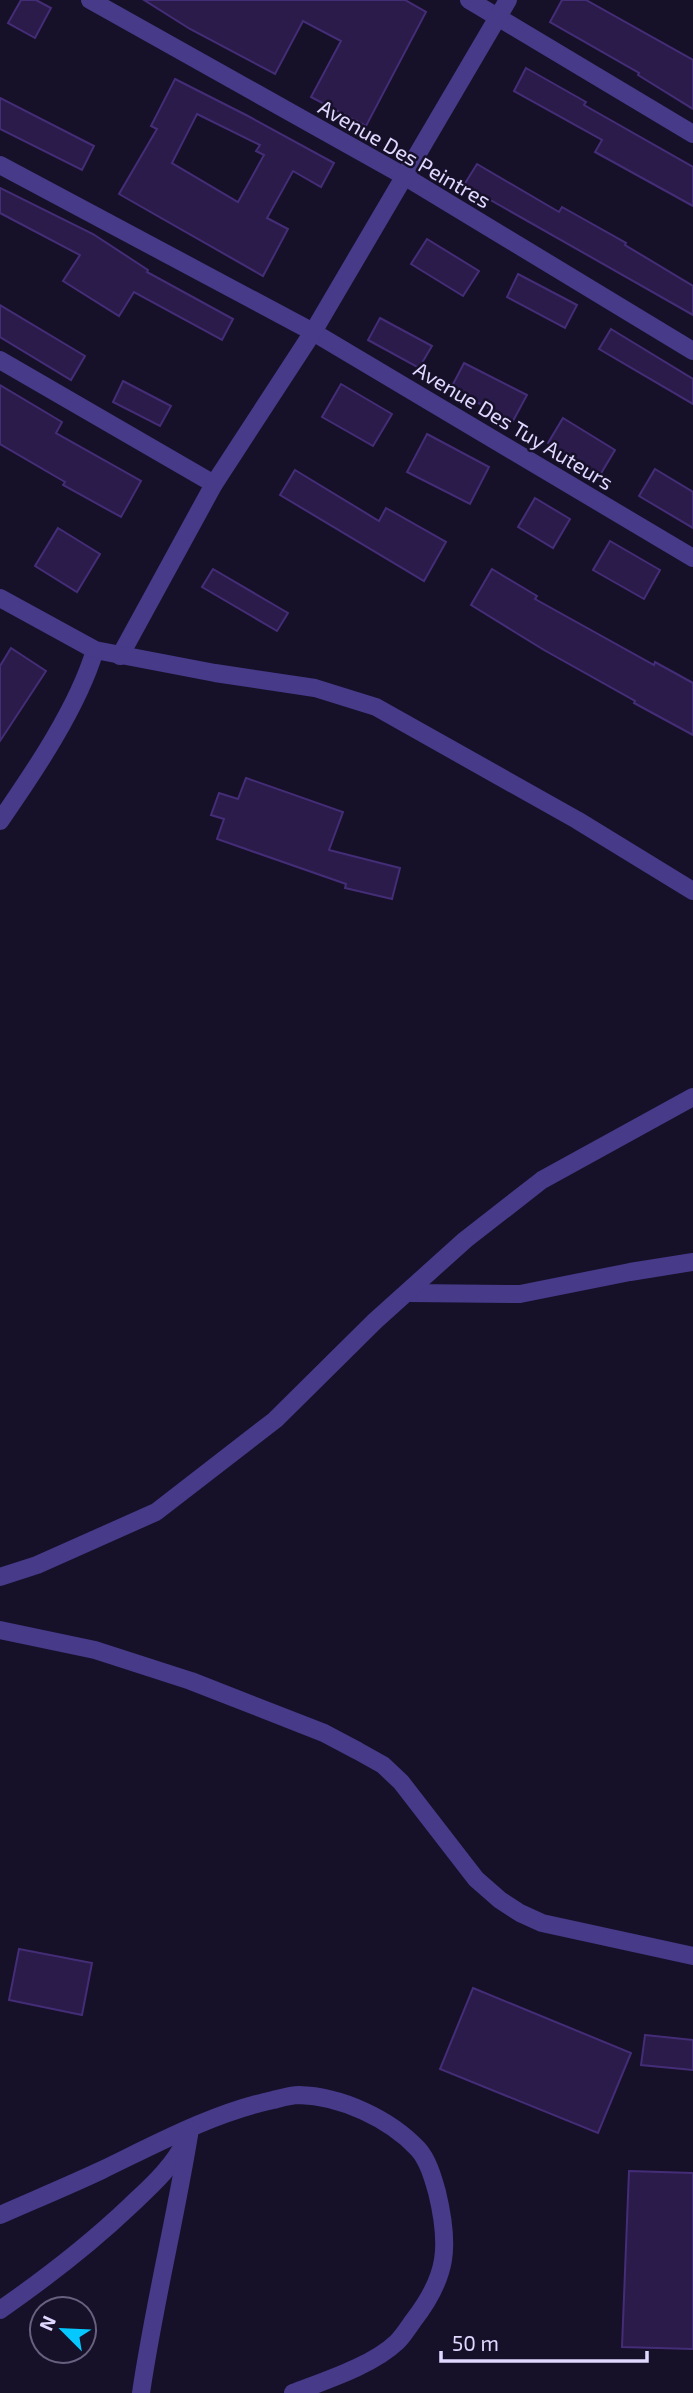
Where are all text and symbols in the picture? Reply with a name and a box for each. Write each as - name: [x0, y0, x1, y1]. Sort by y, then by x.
- street label: Avenue Des Peintres: [314, 94, 496, 212]
- street label: Avenue Des Tuy Auteurs: [410, 356, 618, 494]
- north arrow: [28, 2295, 98, 2365]
- text: N: [34, 2312, 60, 2334]
- scale bar: [441, 2320, 648, 2364]
- text: 50 m: [452, 2330, 499, 2355]

